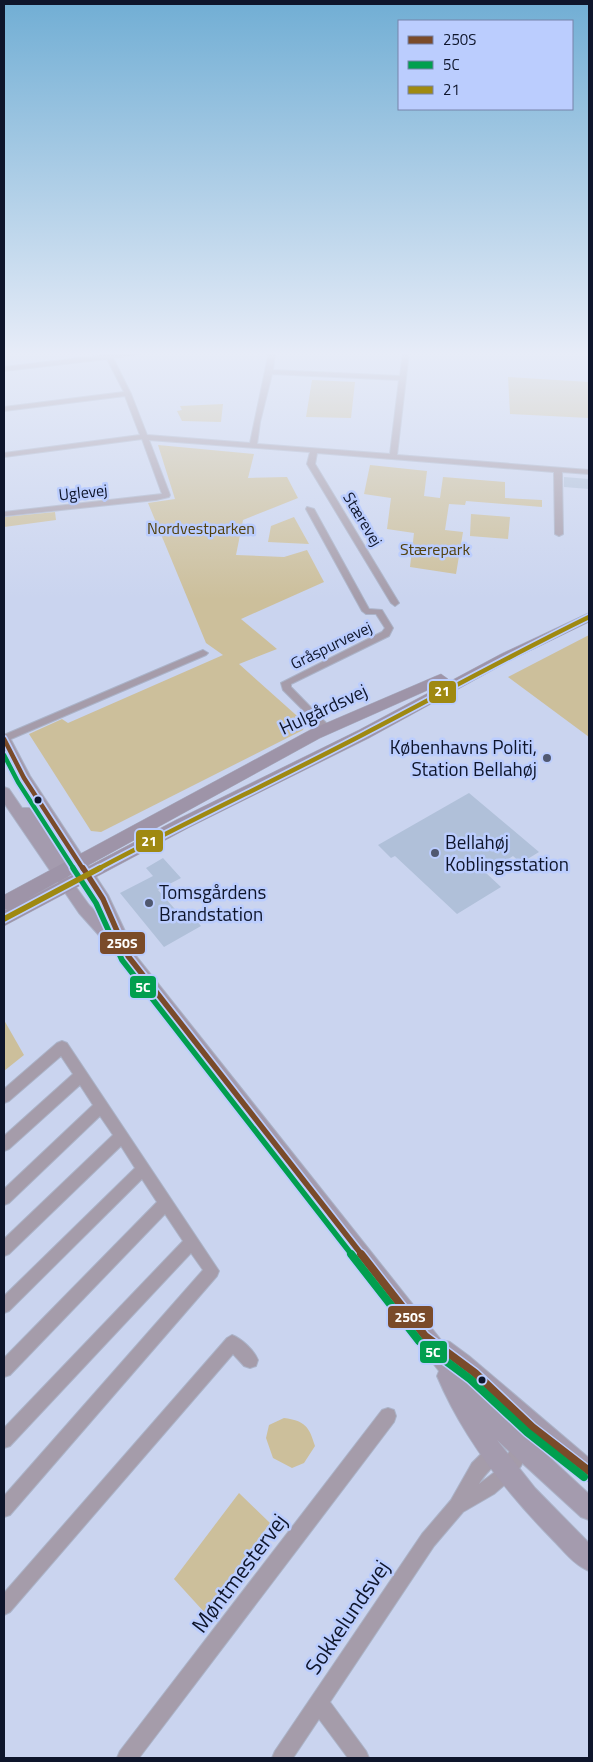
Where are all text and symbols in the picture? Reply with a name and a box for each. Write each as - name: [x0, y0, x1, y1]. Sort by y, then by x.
- legend: [398, 20, 573, 110]
- text: 250S: [443, 28, 476, 51]
- text: 5C: [443, 53, 460, 76]
- text: 21: [443, 78, 460, 101]
- street label: Uglevej: [57, 477, 109, 507]
- street label: Stærevej: [337, 487, 389, 551]
- park label: Nordvestparken: [147, 516, 255, 540]
- park label: Stærepark: [400, 537, 470, 561]
- street label: Gråspurvevej: [286, 615, 376, 675]
- street label: Hulgårdsvej: [274, 675, 372, 742]
- line badge: 21: [428, 680, 457, 704]
- text: 21: [434, 680, 450, 701]
- place label: Københavns Politi, Station Bellahøj: [390, 732, 537, 783]
- marker: Københavns Politi, Station Bellahøj: [541, 752, 553, 764]
- unlabelled marker: [33, 795, 43, 805]
- place label: Bellahøj Koblingsstation: [445, 827, 569, 878]
- line badge: 21: [135, 829, 164, 853]
- text: 21: [141, 830, 157, 851]
- marker: Bellahøj Koblingsstation: [429, 847, 441, 859]
- place label: Tomsgårdens Brandstation: [159, 877, 266, 928]
- marker: Tomsgårdens Brandstation: [143, 897, 155, 909]
- line badge: 250S: [99, 931, 146, 955]
- text: 250S: [106, 932, 138, 953]
- line badge: 5C: [129, 975, 157, 999]
- text: 5C: [135, 976, 151, 997]
- line badge: 250S: [387, 1305, 434, 1329]
- text: 250S: [394, 1306, 426, 1327]
- line badge: 5C: [419, 1340, 448, 1364]
- text: 5C: [425, 1341, 441, 1362]
- unlabelled marker: [477, 1375, 487, 1385]
- street label: Møntmestervej: [183, 1506, 295, 1640]
- street label: Sokkelundsvej: [296, 1553, 398, 1681]

